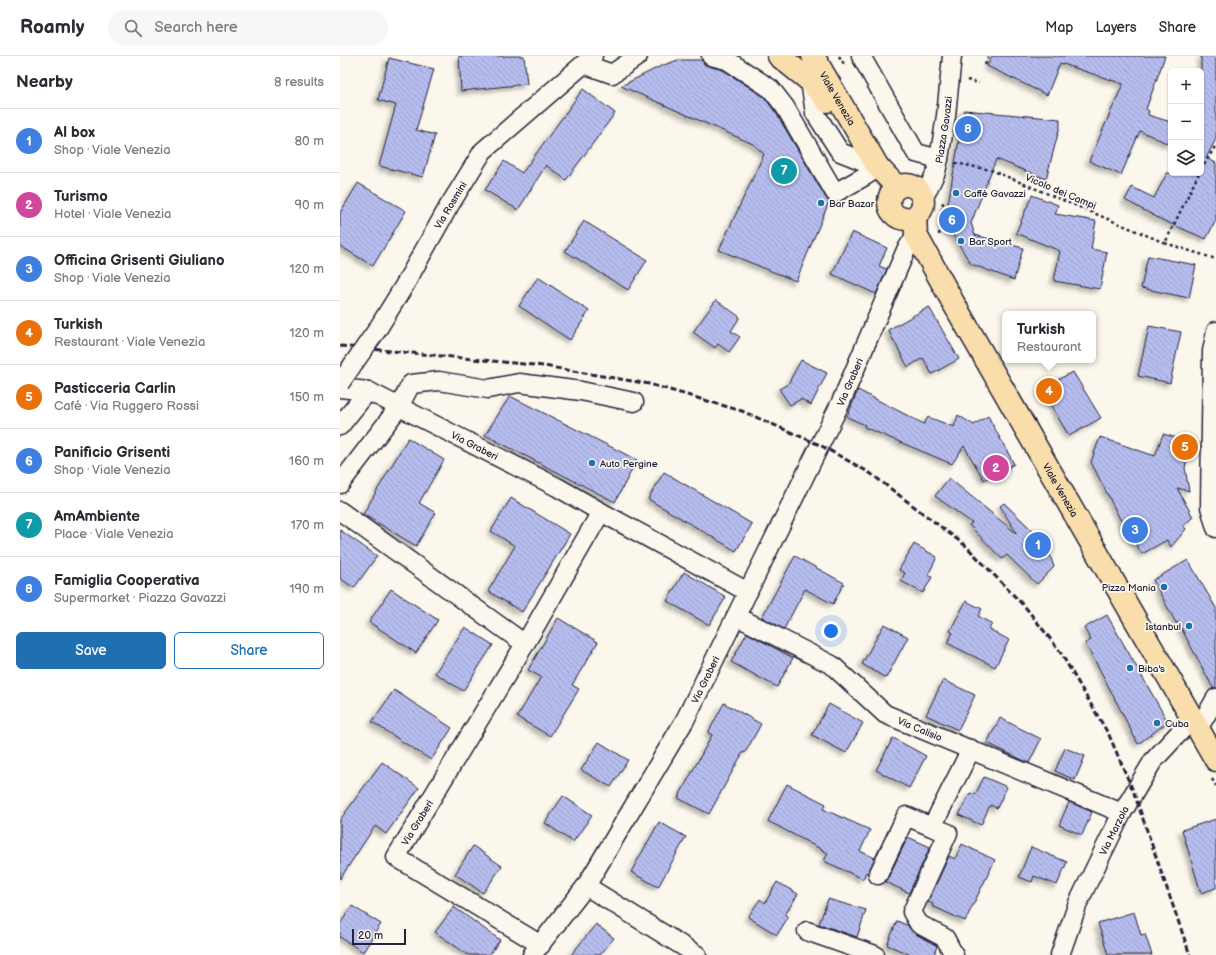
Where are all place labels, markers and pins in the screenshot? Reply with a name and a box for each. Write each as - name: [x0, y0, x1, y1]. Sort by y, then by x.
- pin: 8: [955, 114, 981, 144]
- pin: 7: [771, 156, 797, 186]
- marker: Caffè Gavazzi: [951, 188, 961, 198]
- place label: Caffè Gavazzi: [964, 188, 1026, 200]
- marker: Bar Bazar: [816, 198, 826, 208]
- place label: Bar Bazar: [829, 198, 875, 210]
- pin: 6: [939, 205, 965, 235]
- marker: Bar Sport: [956, 236, 966, 246]
- place label: Bar Sport: [969, 236, 1012, 248]
- pin: 4: [1036, 376, 1062, 406]
- pin: 5: [1172, 432, 1198, 462]
- pin: 2: [983, 453, 1009, 483]
- marker: Auto Pergine: [587, 458, 597, 468]
- place label: Auto Pergine: [600, 458, 658, 470]
- pin: 3: [1122, 515, 1148, 545]
- pin: 1: [1025, 530, 1051, 560]
- place label: Pizza Mania: [1102, 582, 1156, 594]
- marker: Pizza Mania: [1159, 582, 1169, 592]
- place label: Istanbul: [1145, 621, 1181, 633]
- marker: Istanbul: [1184, 621, 1194, 631]
- marker: Biba's: [1125, 663, 1135, 673]
- place label: Biba's: [1138, 663, 1165, 675]
- marker: Cuba: [1152, 718, 1162, 728]
- place label: Cuba: [1165, 718, 1189, 730]

